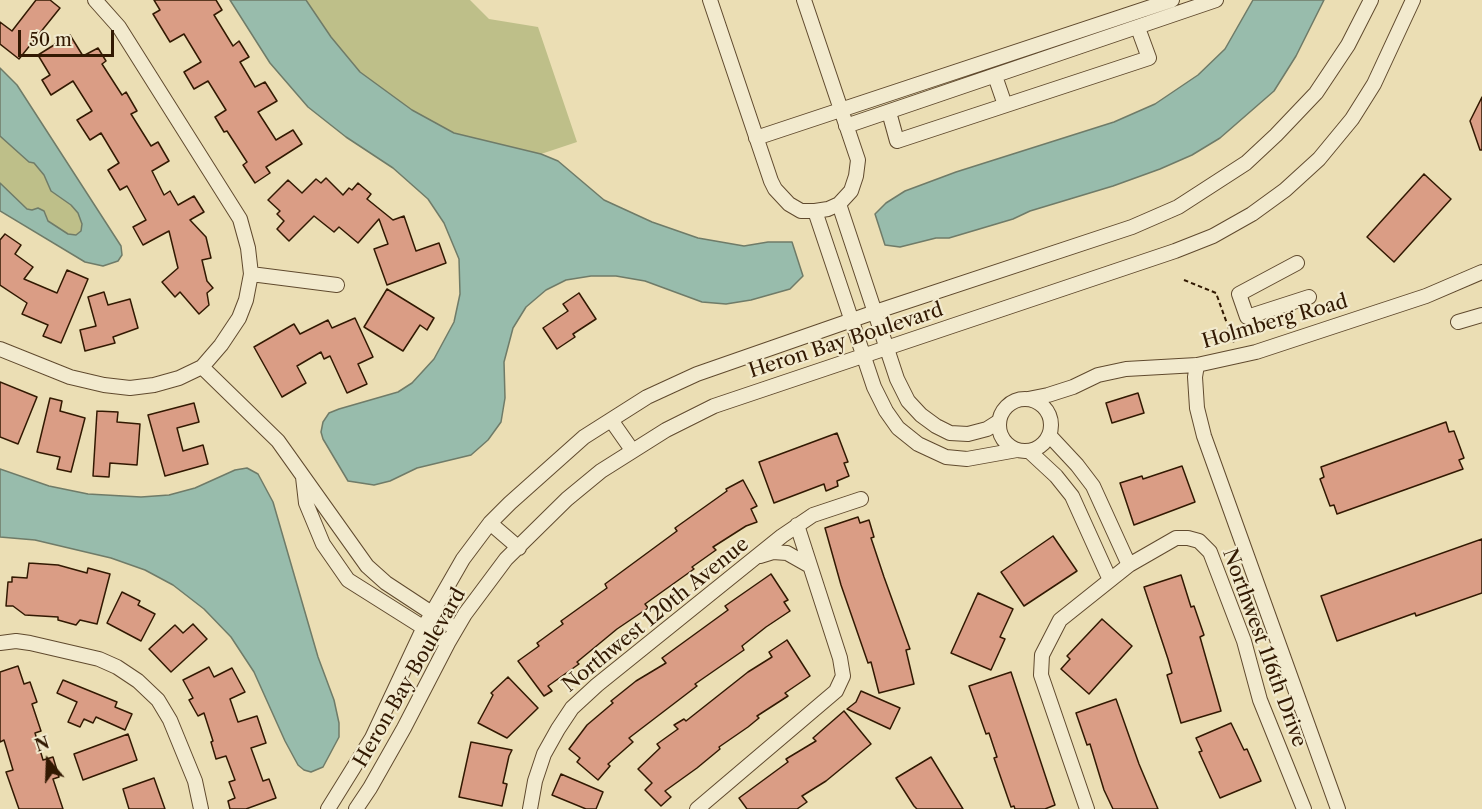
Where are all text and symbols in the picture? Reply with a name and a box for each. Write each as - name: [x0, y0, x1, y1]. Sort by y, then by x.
- scale bar: [21, 18, 117, 56]
- text: 50 m: [29, 29, 72, 51]
- street label: Holmberg Road: [1199, 290, 1351, 354]
- street label: Heron Bay Boulevard: [746, 298, 946, 384]
- street label: Northwest 120th Avenue: [558, 532, 754, 698]
- street label: Northwest 116th Drive: [1217, 546, 1311, 750]
- street label: Heron Bay Boulevard: [349, 584, 471, 772]
- north arrow: [18, 731, 78, 791]
- text: N: [32, 732, 52, 756]

